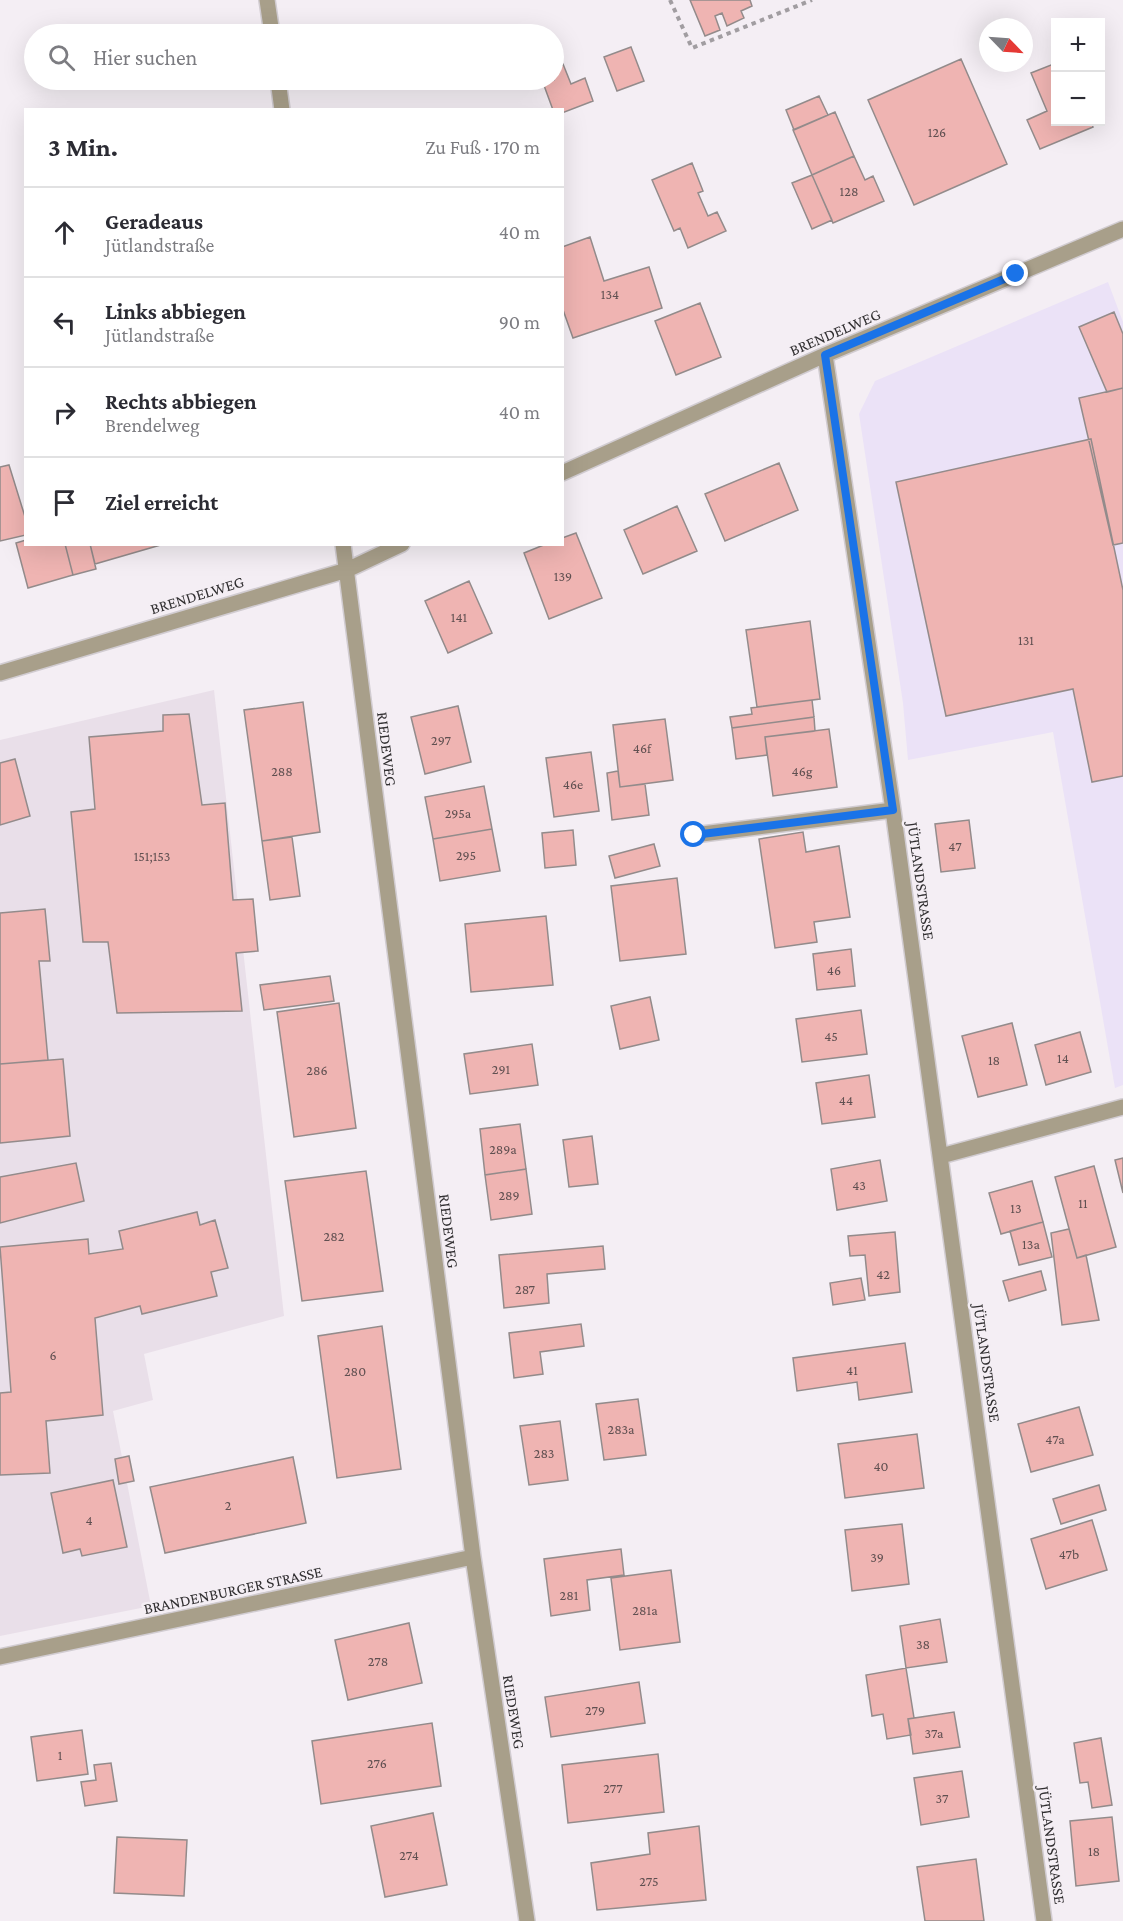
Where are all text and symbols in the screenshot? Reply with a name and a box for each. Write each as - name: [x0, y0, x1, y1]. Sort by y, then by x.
- north arrow: [979, 18, 1033, 72]
- map controls: [1051, 18, 1105, 126]
- button: +: [1051, 18, 1105, 72]
- search box: [24, 24, 564, 90]
- icon: search: [45, 41, 78, 74]
- text: Hier suchen: [93, 45, 197, 70]
- button: −: [1051, 72, 1105, 126]
- house number: 126: [928, 124, 946, 140]
- text: 3 Min.: [48, 133, 118, 162]
- text: Zu Fuß · 170 m: [425, 136, 540, 158]
- house number: 128: [840, 183, 858, 199]
- text: Geradeaus: [105, 209, 203, 234]
- icon: ahead: [48, 216, 81, 249]
- text: 40 m: [499, 221, 540, 243]
- text: Jütlandstraße: [105, 234, 214, 256]
- route end: [1002, 260, 1028, 286]
- house number: 134: [601, 286, 619, 302]
- text: Links abbiegen: [105, 299, 246, 324]
- street label: BRENDELWEG: [787, 305, 883, 359]
- icon: left: [48, 306, 81, 339]
- text: 90 m: [499, 311, 540, 333]
- text: Jütlandstraße: [105, 324, 214, 346]
- text: Rechts abbiegen: [105, 389, 257, 414]
- icon: right: [48, 396, 81, 429]
- text: 40 m: [499, 401, 540, 423]
- text: Brendelweg: [105, 414, 200, 436]
- icon: arrive: [48, 486, 81, 519]
- text: Ziel erreicht: [105, 490, 218, 515]
- house number: 139: [554, 568, 572, 584]
- street label: BRENDELWEG: [148, 573, 246, 617]
- house number: 141: [451, 609, 468, 625]
- house number: 131: [1018, 632, 1034, 648]
- street label: RIEDEWEG: [374, 711, 400, 787]
- house number: 297: [431, 732, 452, 748]
- house number: 46f: [633, 740, 652, 756]
- house number: 288: [271, 763, 293, 779]
- house number: 46g: [792, 763, 813, 779]
- house number: 46e: [563, 776, 583, 792]
- house number: 295a: [445, 805, 472, 821]
- street label: JÜTLANDSTRASSE: [903, 819, 938, 942]
- route start: [680, 821, 706, 847]
- house number: 47: [948, 838, 962, 854]
- house number: 295: [456, 847, 476, 863]
- house number: 151;153: [134, 848, 170, 864]
- house number: 46: [827, 962, 841, 978]
- house number: 45: [824, 1028, 838, 1044]
- house number: 14: [1057, 1050, 1069, 1066]
- house number: 18: [988, 1052, 1000, 1068]
- house number: 291: [492, 1061, 511, 1077]
- house number: 286: [306, 1062, 328, 1078]
- house number: 44: [839, 1092, 853, 1108]
- house number: 289a: [489, 1141, 517, 1157]
- house number: 43: [852, 1177, 866, 1193]
- house number: 289: [498, 1187, 520, 1203]
- street label: RIEDEWEG: [436, 1193, 462, 1269]
- house number: 11: [1078, 1195, 1088, 1211]
- house number: 13: [1010, 1200, 1022, 1216]
- house number: 282: [324, 1228, 345, 1244]
- house number: 13a: [1022, 1236, 1040, 1252]
- house number: 42: [876, 1266, 890, 1282]
- house number: 287: [515, 1281, 536, 1297]
- street label: JÜTLANDSTRASSE: [969, 1301, 1004, 1424]
- house number: 6: [49, 1347, 57, 1363]
- house number: 41: [846, 1362, 858, 1378]
- house number: 280: [344, 1363, 366, 1379]
- house number: 283a: [607, 1421, 635, 1437]
- house number: 47a: [1045, 1431, 1065, 1447]
- house number: 283: [534, 1445, 554, 1461]
- house number: 40: [873, 1458, 889, 1474]
- house number: 2: [225, 1497, 232, 1513]
- house number: 4: [85, 1512, 93, 1528]
- house number: 47b: [1059, 1546, 1079, 1562]
- house number: 39: [870, 1549, 884, 1565]
- street label: BRANDENBURGER STRASSE: [142, 1563, 324, 1617]
- house number: 281: [560, 1587, 579, 1603]
- house number: 281a: [632, 1602, 658, 1618]
- house number: 38: [916, 1636, 930, 1652]
- house number: 278: [368, 1653, 388, 1669]
- street label: RIEDEWEG: [500, 1674, 528, 1750]
- house number: 279: [585, 1702, 605, 1718]
- house number: 37a: [924, 1725, 944, 1741]
- house number: 1: [58, 1747, 63, 1763]
- house number: 276: [367, 1755, 387, 1771]
- house number: 277: [603, 1780, 623, 1796]
- street label: JÜTLANDSTRASSE: [1034, 1783, 1069, 1906]
- house number: 37: [936, 1790, 949, 1806]
- house number: 18: [1088, 1843, 1100, 1859]
- house number: 274: [399, 1847, 419, 1863]
- house number: 275: [639, 1873, 659, 1889]

